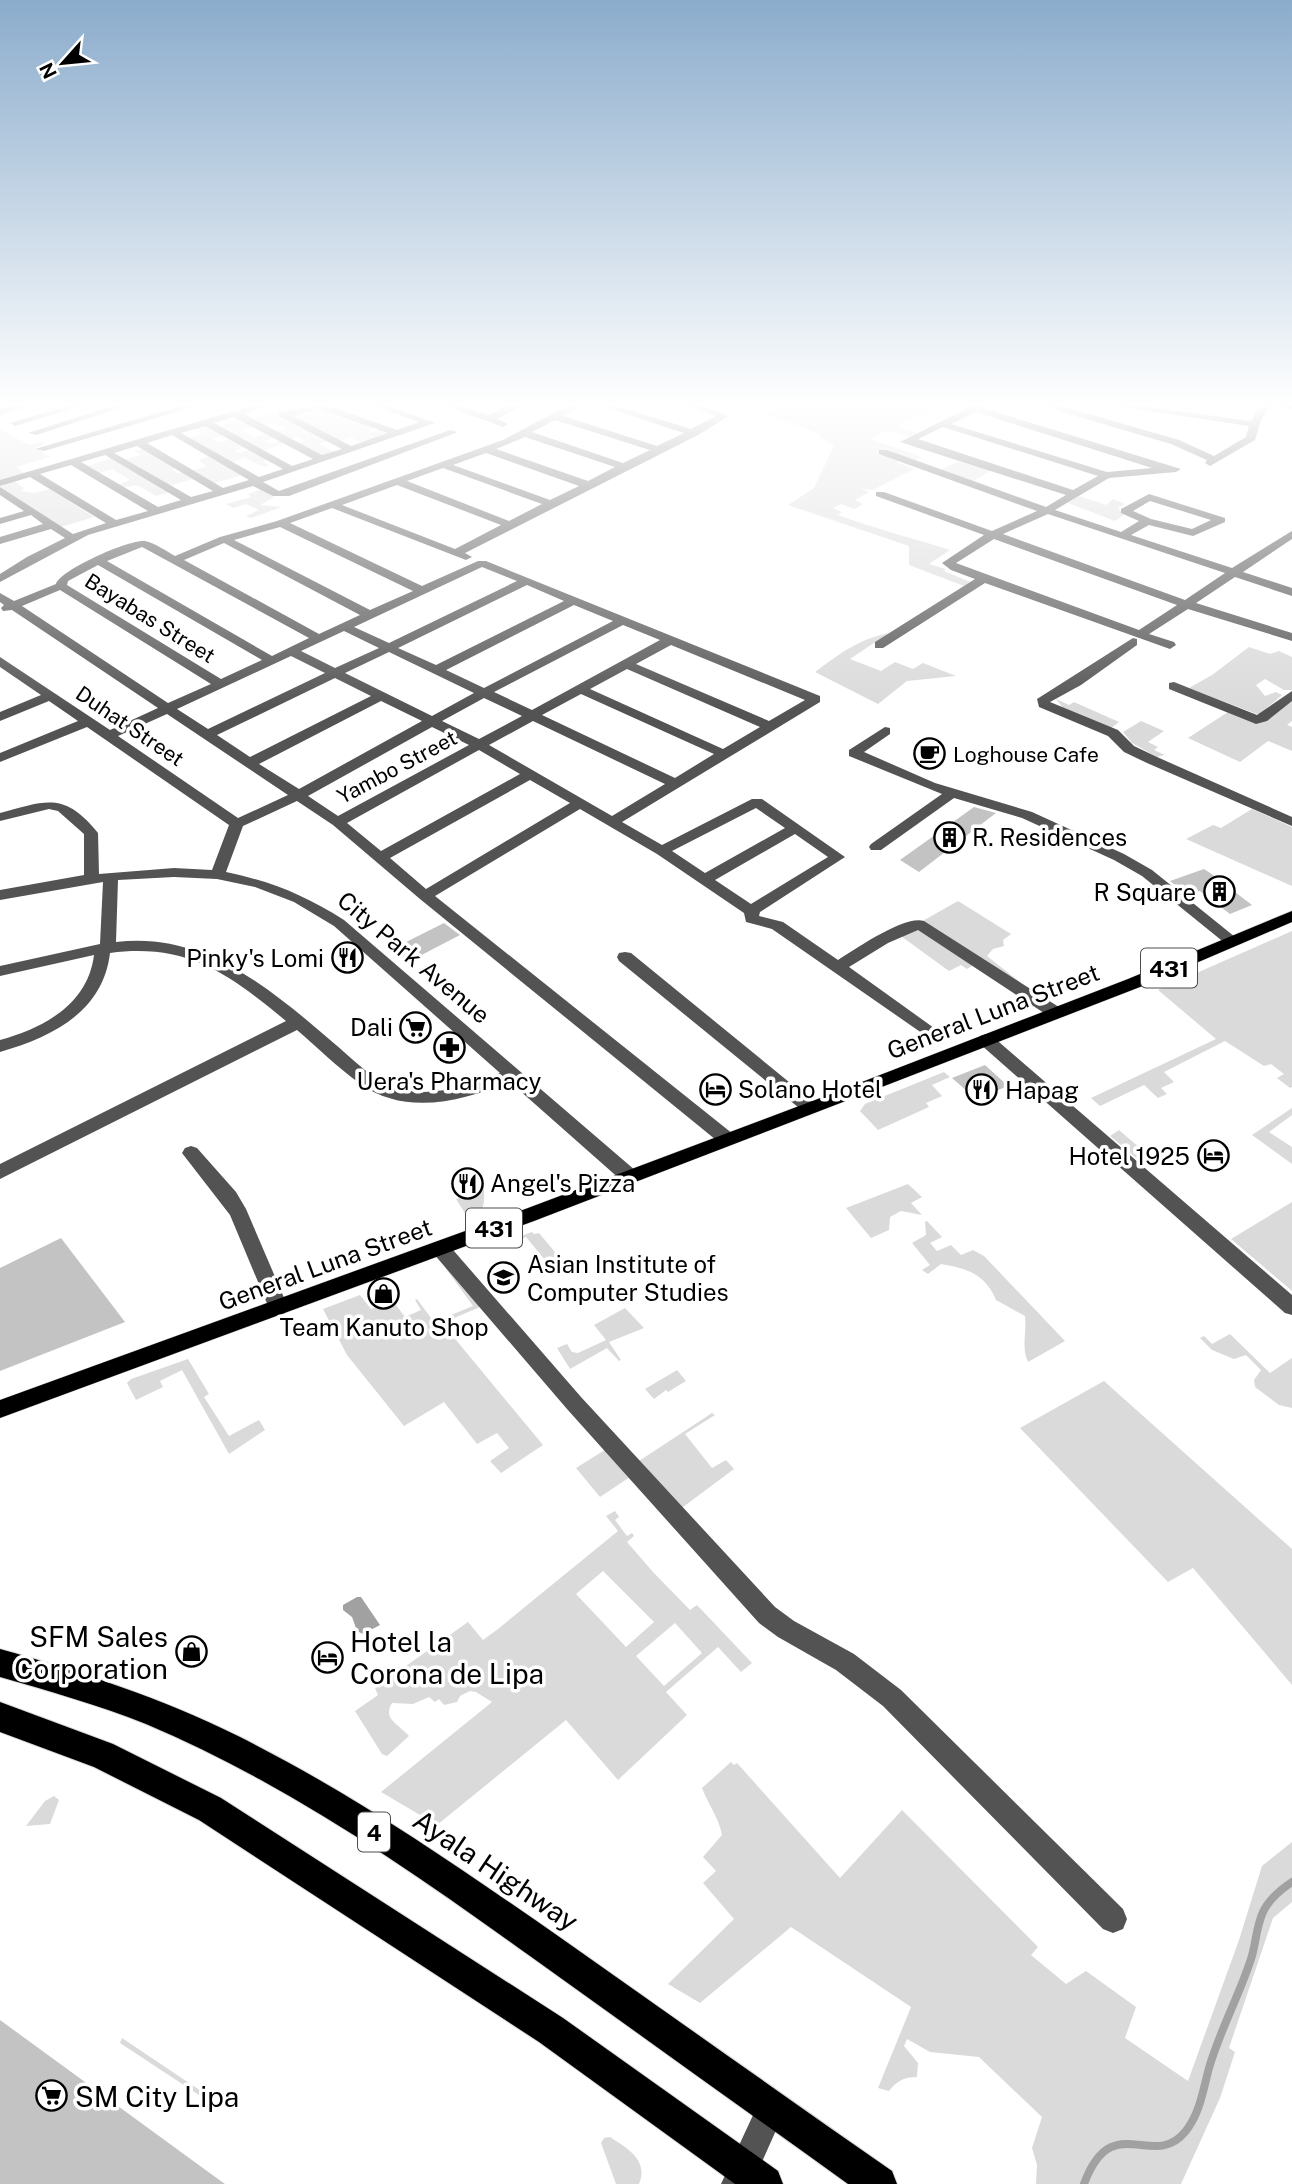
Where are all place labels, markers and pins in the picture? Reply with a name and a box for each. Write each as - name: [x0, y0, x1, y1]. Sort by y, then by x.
- cafe icon: Loghouse Cafe: [913, 737, 947, 771]
- place label: Loghouse Cafe: [953, 742, 1099, 767]
- building icon: R. Residences: [932, 820, 966, 854]
- place label: R. Residences: [972, 823, 1127, 851]
- building icon: R Square: [1202, 875, 1236, 909]
- place label: R Square: [1094, 878, 1196, 906]
- restaurant icon: Pinky's Lomi: [330, 941, 364, 975]
- place label: Pinky's Lomi: [186, 944, 324, 972]
- supermarket icon: Dali: [399, 1010, 433, 1044]
- place label: Dali: [350, 1013, 393, 1041]
- pharmacy icon: Uera's Pharmacy: [432, 1030, 466, 1064]
- place label: Uera's Pharmacy: [357, 1067, 542, 1095]
- hotel icon: Solano Hotel: [698, 1072, 732, 1106]
- restaurant icon: Hapag: [965, 1073, 999, 1107]
- place label: Solano Hotel: [738, 1075, 882, 1103]
- place label: Hapag: [1005, 1076, 1079, 1104]
- hotel icon: Hotel 1925: [1196, 1139, 1230, 1173]
- place label: Hotel 1925: [1069, 1142, 1190, 1170]
- restaurant icon: Angel's Pizza: [450, 1166, 484, 1200]
- place label: Angel's Pizza: [490, 1169, 635, 1197]
- place label: Asian Institute of Computer Studies: [527, 1250, 729, 1306]
- school or university icon: Asian Institute of Computer Studies: [487, 1261, 521, 1295]
- shop icon: Team Kanuto Shop: [367, 1276, 401, 1310]
- place label: Team Kanuto Shop: [279, 1313, 489, 1341]
- place label: SFM Sales Corporation: [14, 1620, 168, 1685]
- place label: Hotel la Corona de Lipa: [350, 1625, 544, 1690]
- shop icon: SFM Sales Corporation: [174, 1635, 208, 1669]
- hotel icon: Hotel la Corona de Lipa: [310, 1640, 344, 1674]
- supermarket icon: SM City Lipa: [35, 2079, 69, 2113]
- place label: SM City Lipa: [75, 2080, 239, 2113]

